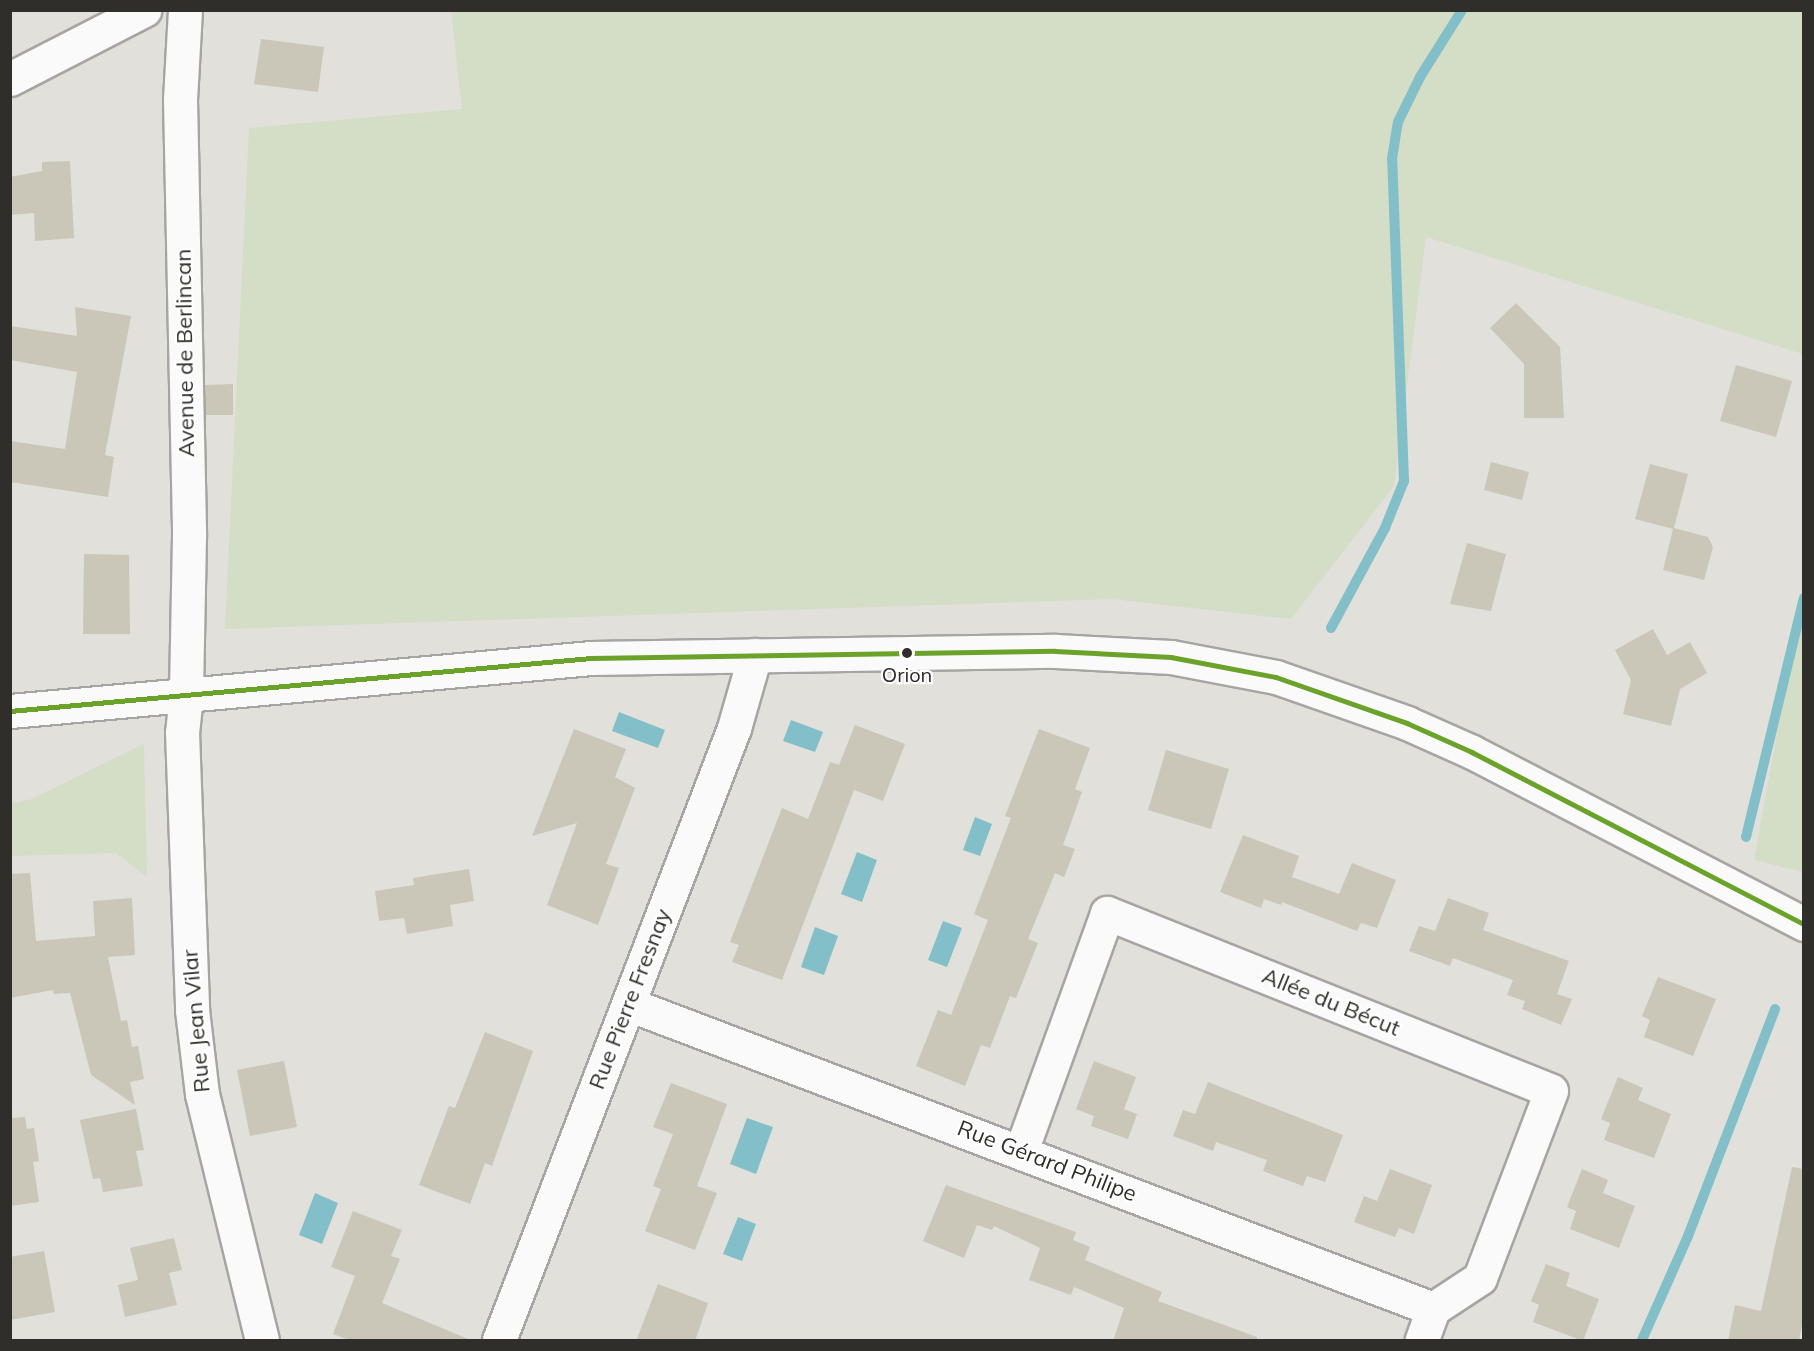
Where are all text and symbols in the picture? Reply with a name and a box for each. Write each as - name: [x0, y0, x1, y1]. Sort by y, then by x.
- street label: Avenue de Berlincan: [170, 249, 200, 457]
- marker: Orion: [901, 647, 913, 659]
- place label: Orion: [882, 662, 932, 686]
- street label: Rue Pierre Fresnay: [583, 905, 677, 1093]
- street label: Rue Jean Vilar: [177, 948, 215, 1094]
- street label: Allée du Bécut: [1258, 962, 1404, 1042]
- street label: Rue Gérard Philipe: [954, 1115, 1140, 1207]

